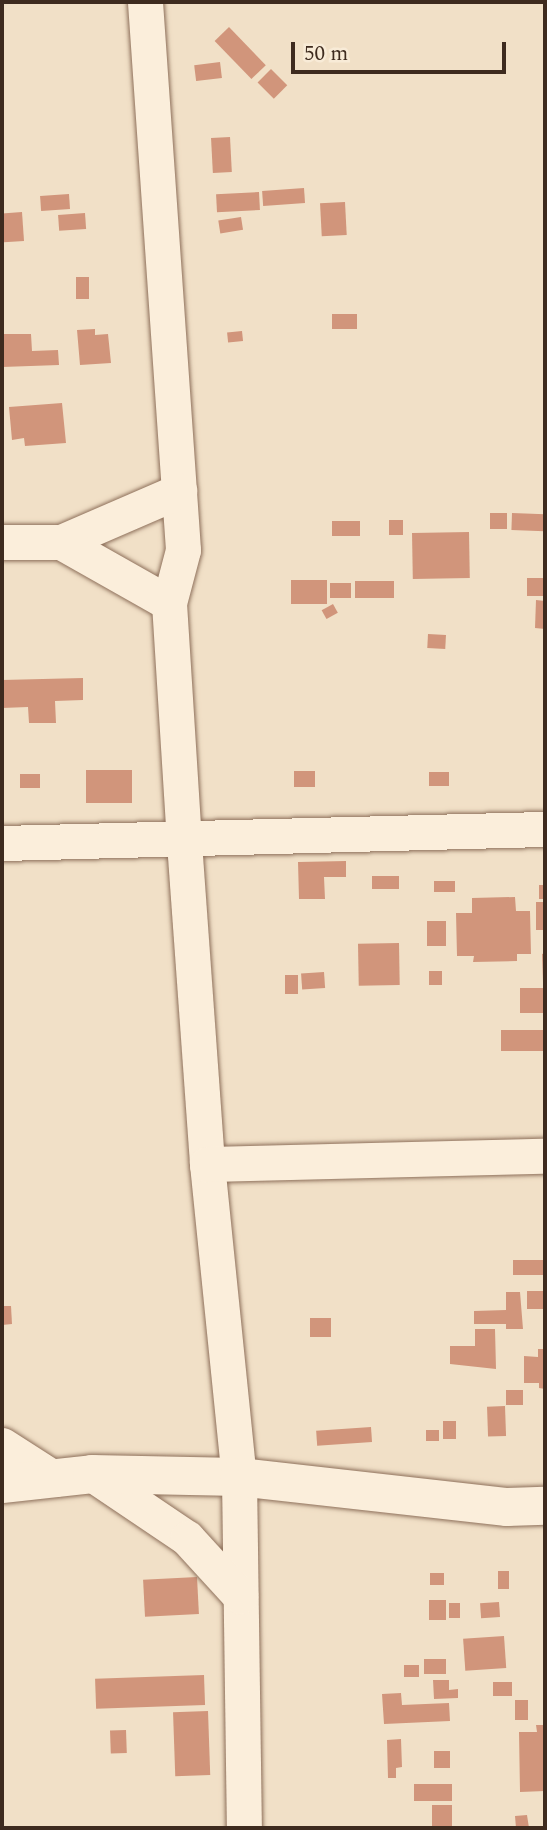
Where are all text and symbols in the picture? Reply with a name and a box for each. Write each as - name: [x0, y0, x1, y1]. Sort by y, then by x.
- scale bar: [295, 28, 510, 72]
- text: 50 m: [304, 38, 348, 70]

